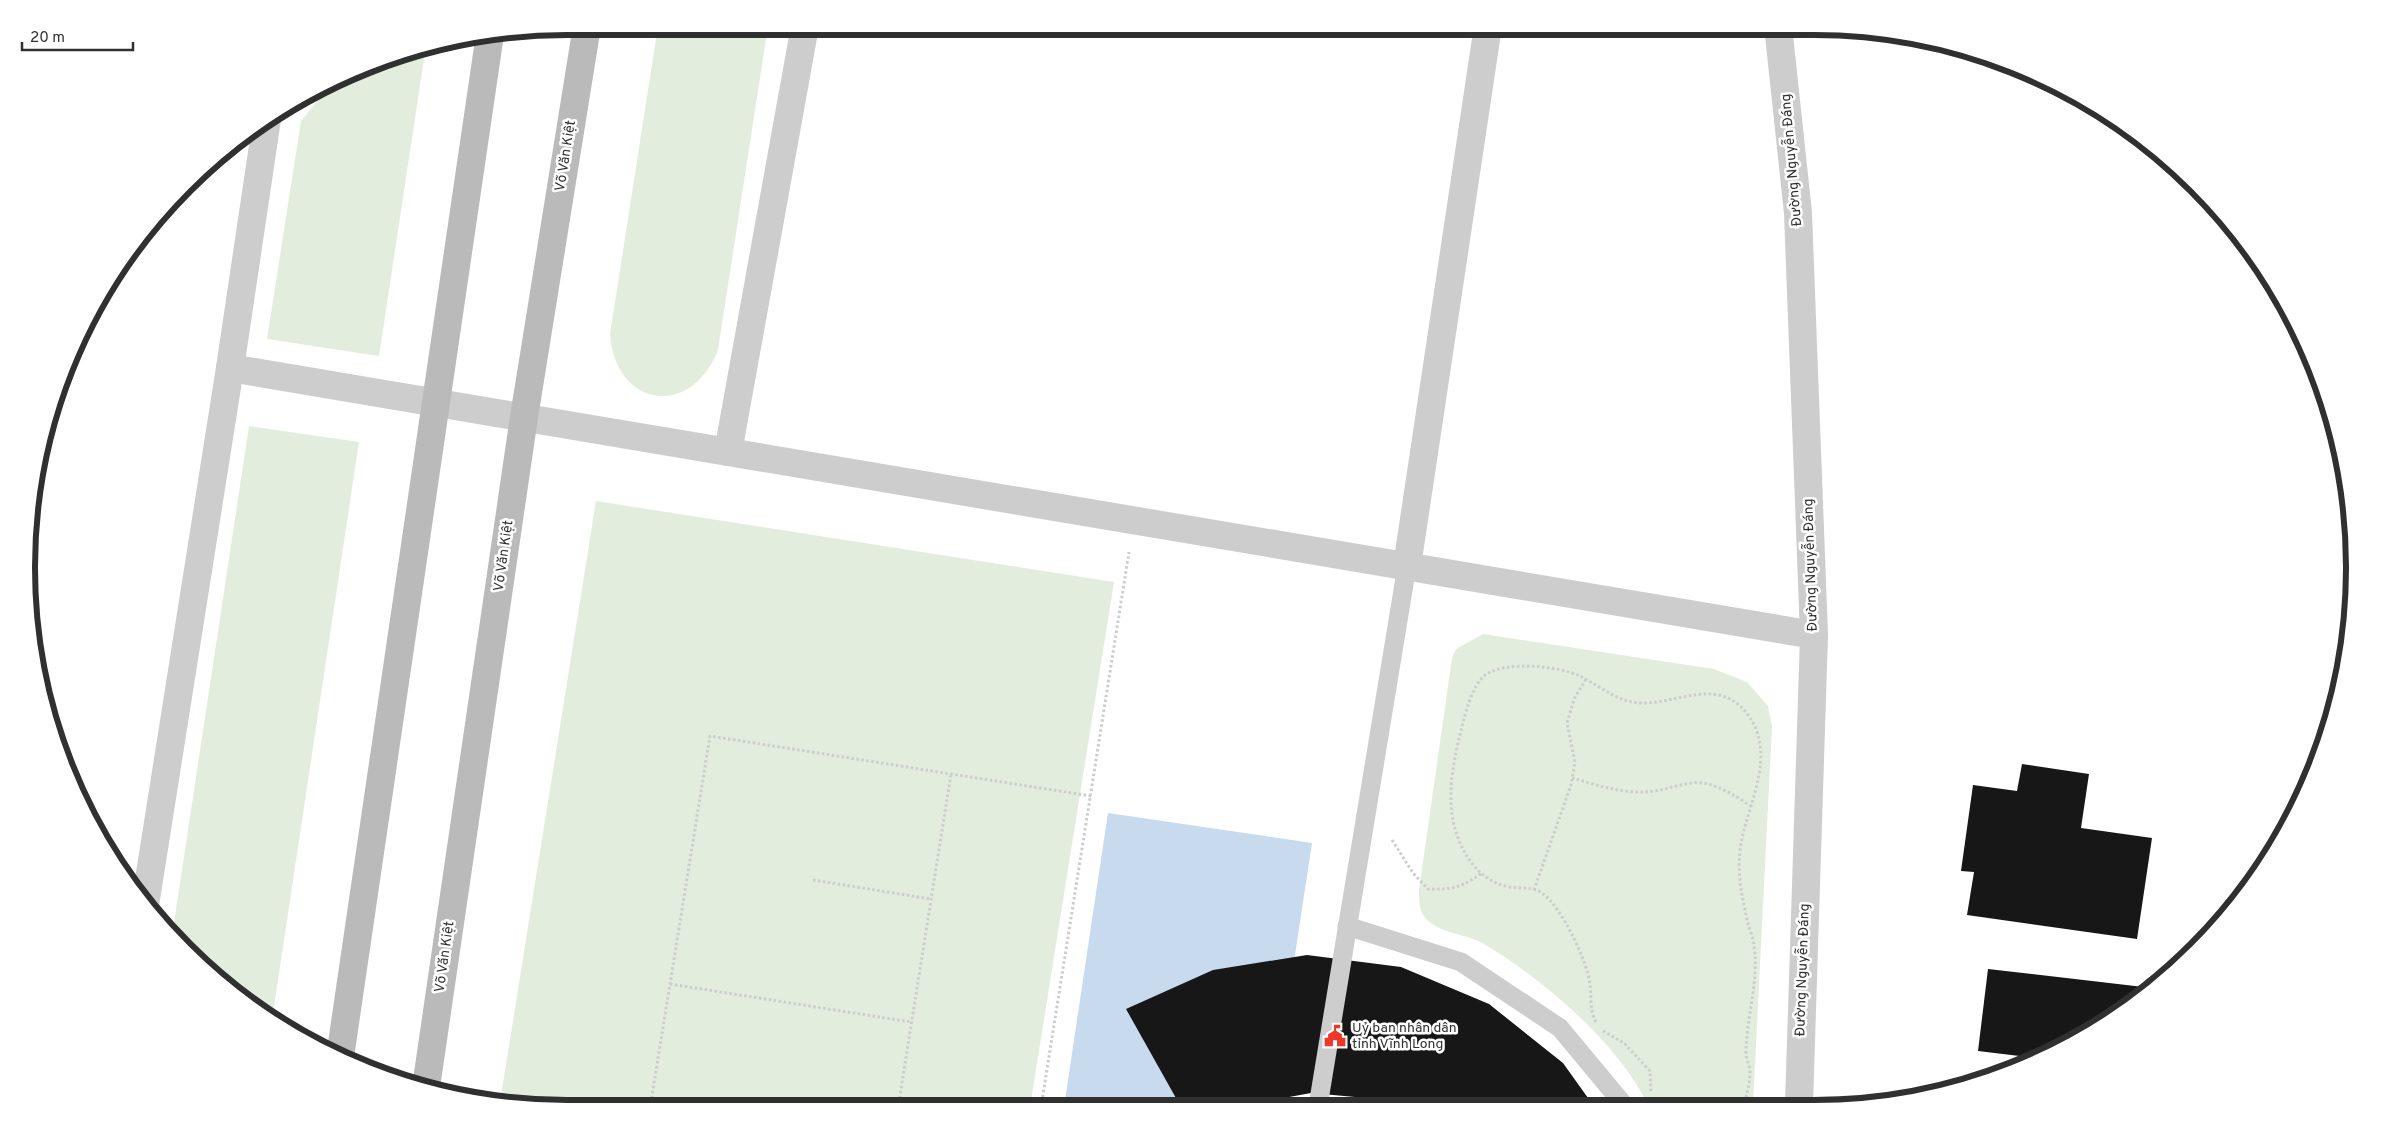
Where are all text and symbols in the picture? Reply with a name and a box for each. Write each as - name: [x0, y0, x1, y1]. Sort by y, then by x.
- scale bar: [22, 20, 134, 52]
- text: 20 m: [30, 29, 65, 48]
- street label: Đường Nguyễn Đáng: [1777, 93, 1806, 227]
- street label: Võ Văn Kiệt: [552, 119, 580, 193]
- street label: Đường Nguyễn Đáng: [1799, 498, 1822, 632]
- street label: Võ Văn Kiệt: [491, 519, 517, 593]
- street label: Đường Nguyễn Đáng: [1791, 903, 1814, 1037]
- street label: Võ Văn Kiệt: [432, 920, 458, 994]
- place label: Uỷ ban nhân dân tỉnh Vĩnh Long: [1352, 1020, 1457, 1053]
- public building icon: Uỷ ban nhân dân tỉnh Vĩnh Long: [1322, 1023, 1348, 1049]

